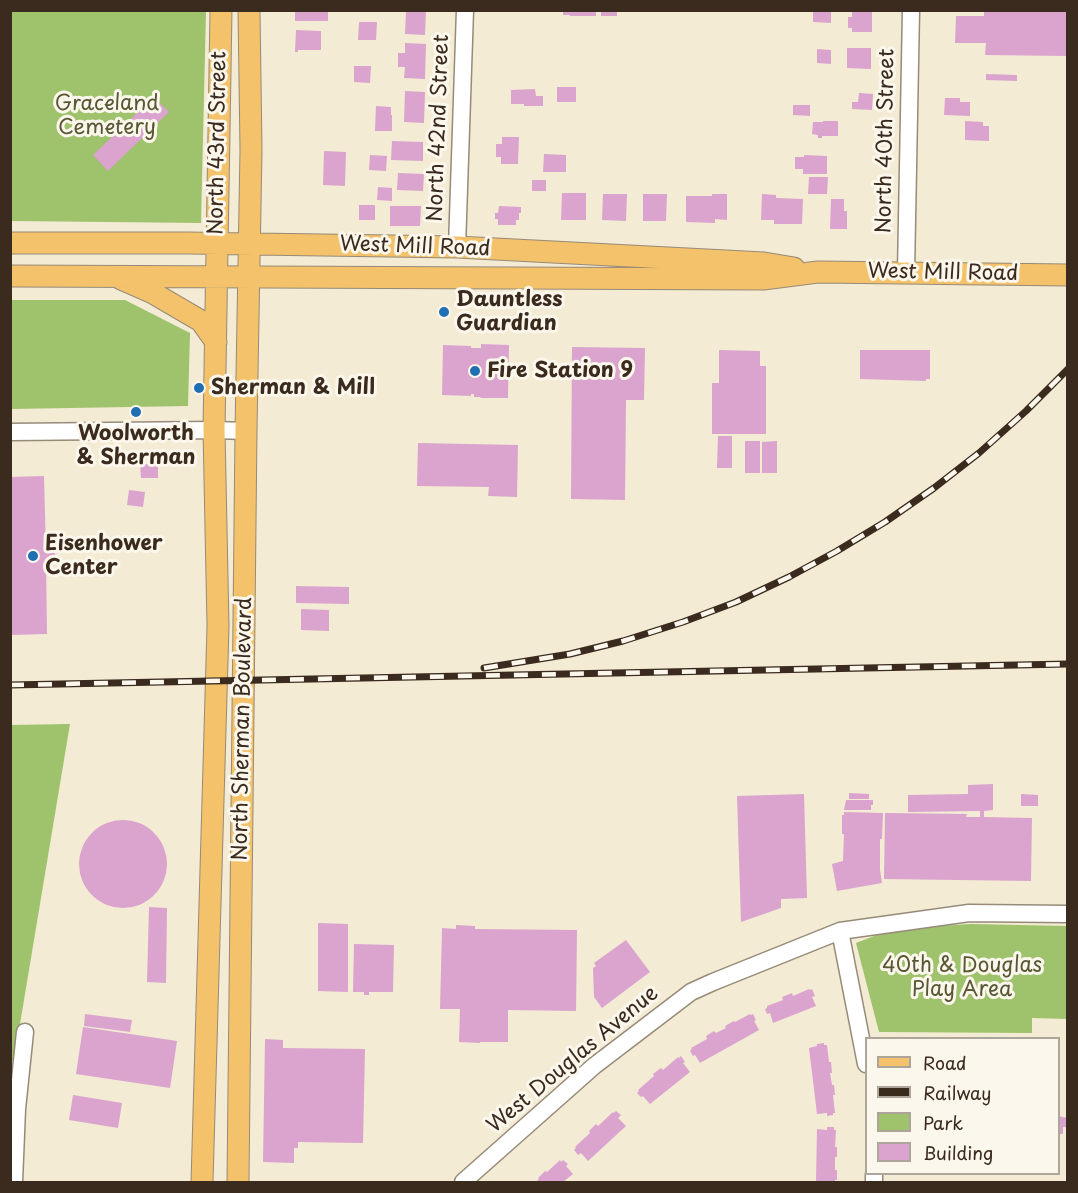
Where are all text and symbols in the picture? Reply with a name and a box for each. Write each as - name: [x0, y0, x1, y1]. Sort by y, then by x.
- street label: North 42nd Street: [423, 34, 455, 222]
- street label: North 40th Street: [872, 48, 900, 234]
- street label: North 43rd Street: [204, 51, 232, 235]
- park label: Graceland Cemetery: [55, 91, 159, 141]
- street label: West Mill Road: [339, 232, 491, 262]
- street label: West Mill Road: [867, 259, 1019, 287]
- place label: Dauntless Guardian: [456, 287, 563, 337]
- marker: Dauntless Guardian: [437, 305, 451, 319]
- place label: Fire Station 9: [487, 358, 633, 384]
- marker: Fire Station 9: [468, 364, 482, 378]
- place label: Sherman & Mill: [211, 375, 375, 401]
- marker: Sherman & Mill: [192, 381, 206, 395]
- marker: Woolworth & Sherman: [129, 405, 143, 419]
- place label: Woolworth & Sherman: [77, 421, 195, 471]
- place label: Eisenhower Center: [45, 531, 163, 581]
- marker: Eisenhower Center: [26, 549, 40, 563]
- street label: North Sherman Boulevard: [228, 597, 258, 861]
- park label: 40th & Douglas Play Area: [882, 953, 1042, 1003]
- street label: West Douglas Avenue: [482, 981, 664, 1139]
- legend: [865, 1037, 1060, 1175]
- text: Road: [923, 1049, 967, 1076]
- text: Railway: [923, 1079, 991, 1106]
- text: Park: [923, 1109, 963, 1136]
- text: Building: [923, 1139, 993, 1166]

